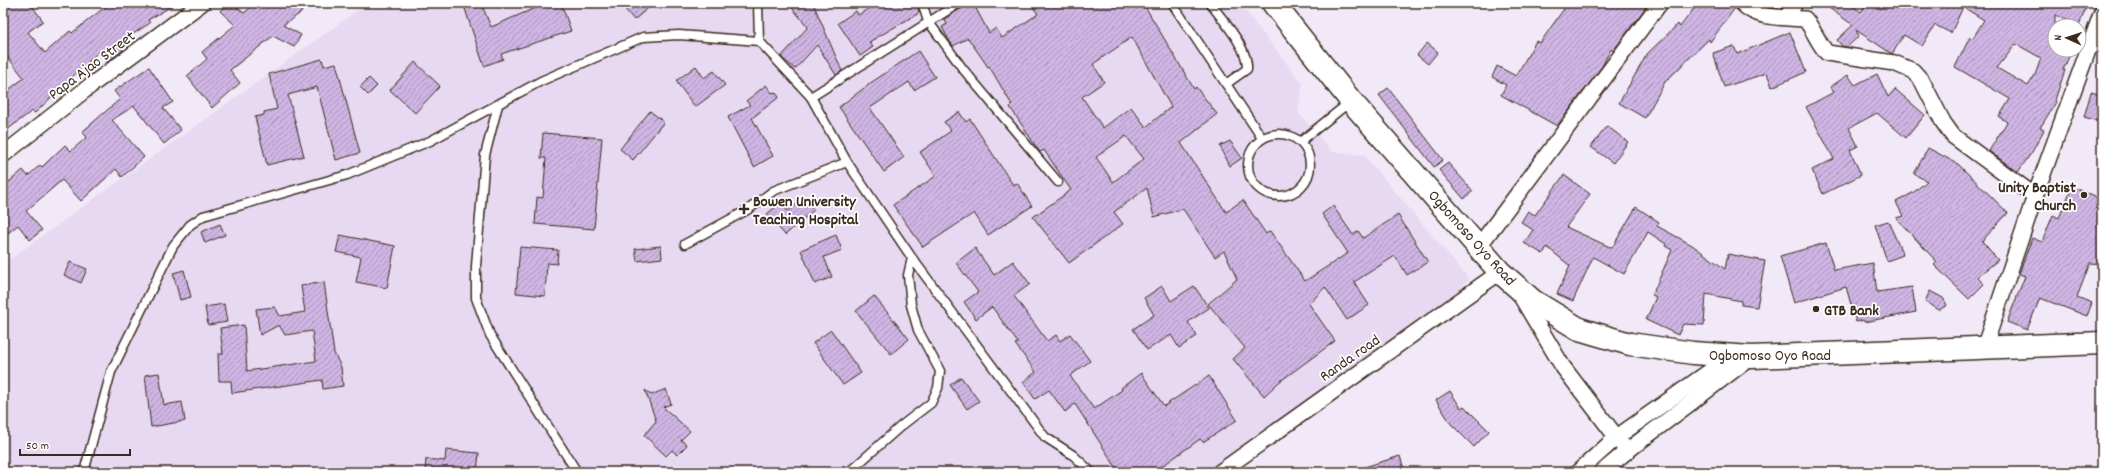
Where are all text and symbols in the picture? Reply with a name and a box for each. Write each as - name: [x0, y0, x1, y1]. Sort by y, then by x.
- north arrow: [2047, 18, 2087, 58]
- street label: Papa Ajao Street: [44, 26, 141, 106]
- text: N: [2051, 34, 2067, 41]
- place label: Unity Baptist Church: [1998, 177, 2076, 218]
- street label: Ogbomoso Oyo Road: [1422, 186, 1521, 292]
- marker: Unity Baptist Church: [2079, 190, 2089, 200]
- place label: Bowen University Teaching Hospital: [753, 191, 858, 232]
- marker: Bowen University Teaching Hospital: [738, 203, 750, 215]
- place label: GTB Bank: [1824, 300, 1879, 323]
- marker: GTB Bank: [1811, 304, 1821, 314]
- street label: Randa road: [1315, 330, 1385, 388]
- street label: Ogbomoso Oyo Road: [1709, 345, 1831, 368]
- scale bar: [20, 431, 130, 457]
- text: 50 m: [26, 438, 49, 455]

